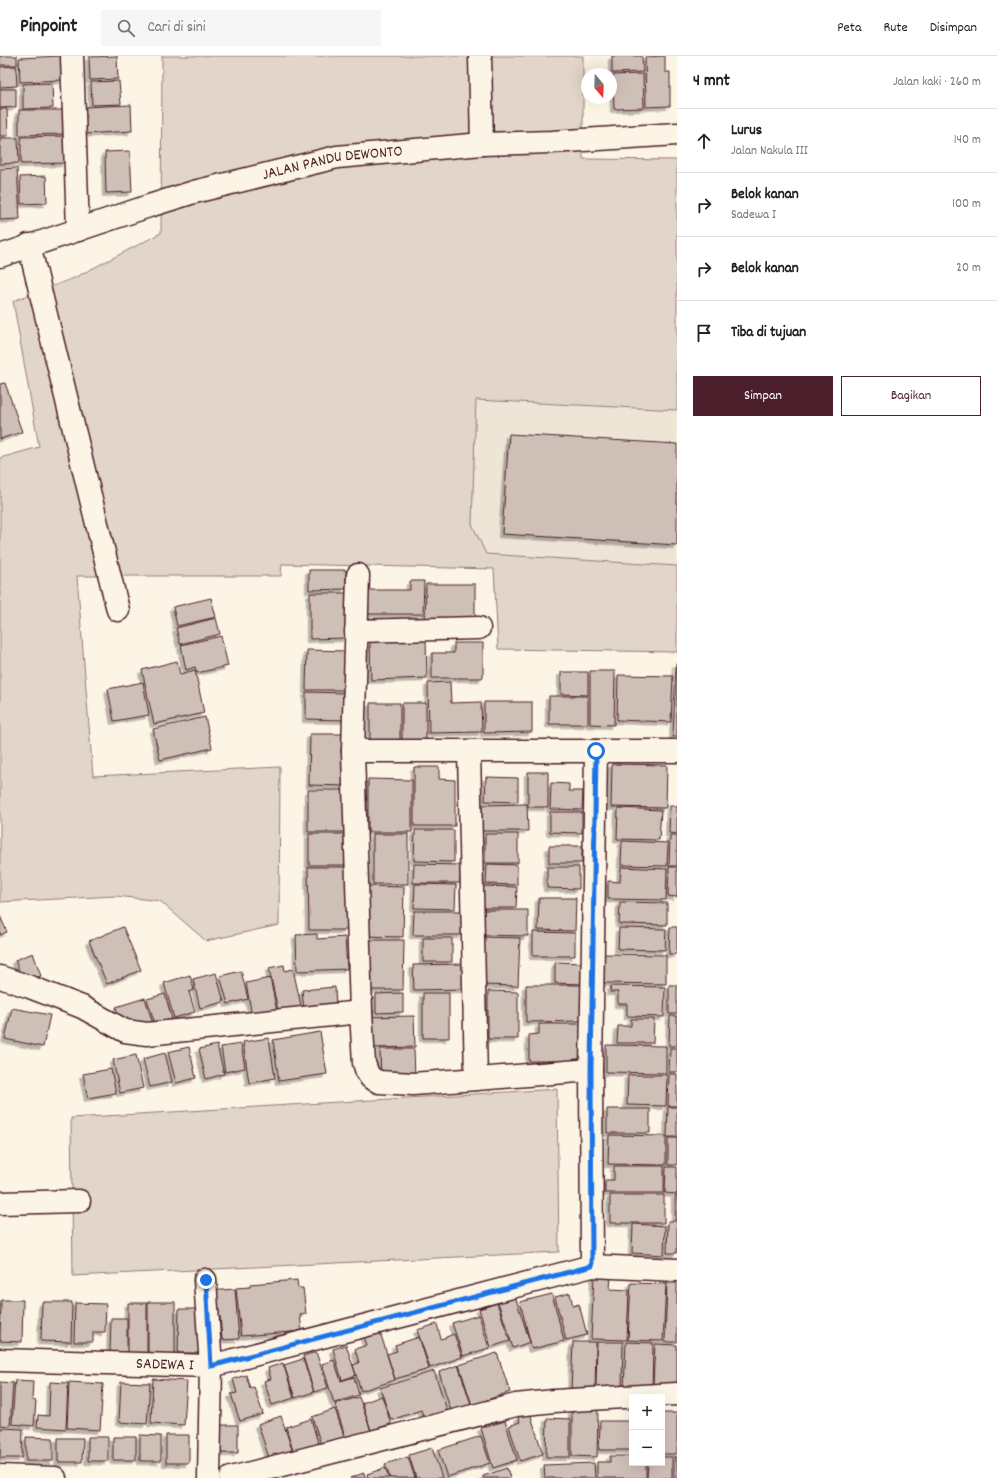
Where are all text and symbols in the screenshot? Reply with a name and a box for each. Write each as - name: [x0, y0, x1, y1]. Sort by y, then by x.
- search box: [101, 10, 381, 46]
- text: Pinpoint: [20, 14, 77, 41]
- icon: search: [115, 17, 137, 39]
- text: Cari di sini: [147, 17, 206, 39]
- text: Peta: [837, 18, 861, 38]
- text: Rute: [883, 18, 908, 38]
- text: Disimpan: [930, 18, 977, 38]
- north arrow: [581, 68, 617, 104]
- text: 4 mnt: [693, 70, 730, 94]
- text: Jalan kaki · 260 m: [893, 73, 981, 92]
- text: Lurus: [731, 120, 762, 142]
- icon: ahead: [693, 130, 715, 152]
- text: 140 m: [954, 131, 981, 150]
- street label: JALAN PANDU DEWONTO: [260, 140, 403, 186]
- text: Jalan Nakula III: [731, 142, 808, 161]
- text: Belok kanan: [731, 184, 799, 206]
- icon: right: [693, 194, 715, 216]
- text: 100 m: [952, 195, 981, 214]
- text: Sadewa I: [731, 206, 776, 225]
- icon: right: [693, 258, 715, 280]
- text: Belok kanan: [731, 258, 799, 280]
- text: 20 m: [956, 259, 981, 278]
- icon: arrive: [693, 322, 715, 344]
- text: Tiba di tujuan: [731, 322, 806, 344]
- button: Simpan: [693, 376, 833, 416]
- button: Bagikan: [841, 376, 981, 416]
- route start: [587, 742, 605, 760]
- route end: [197, 1271, 215, 1289]
- street label: SADEWA I: [136, 1352, 194, 1377]
- map controls: [629, 1394, 665, 1466]
- button: +: [629, 1394, 665, 1430]
- button: −: [629, 1430, 665, 1466]

